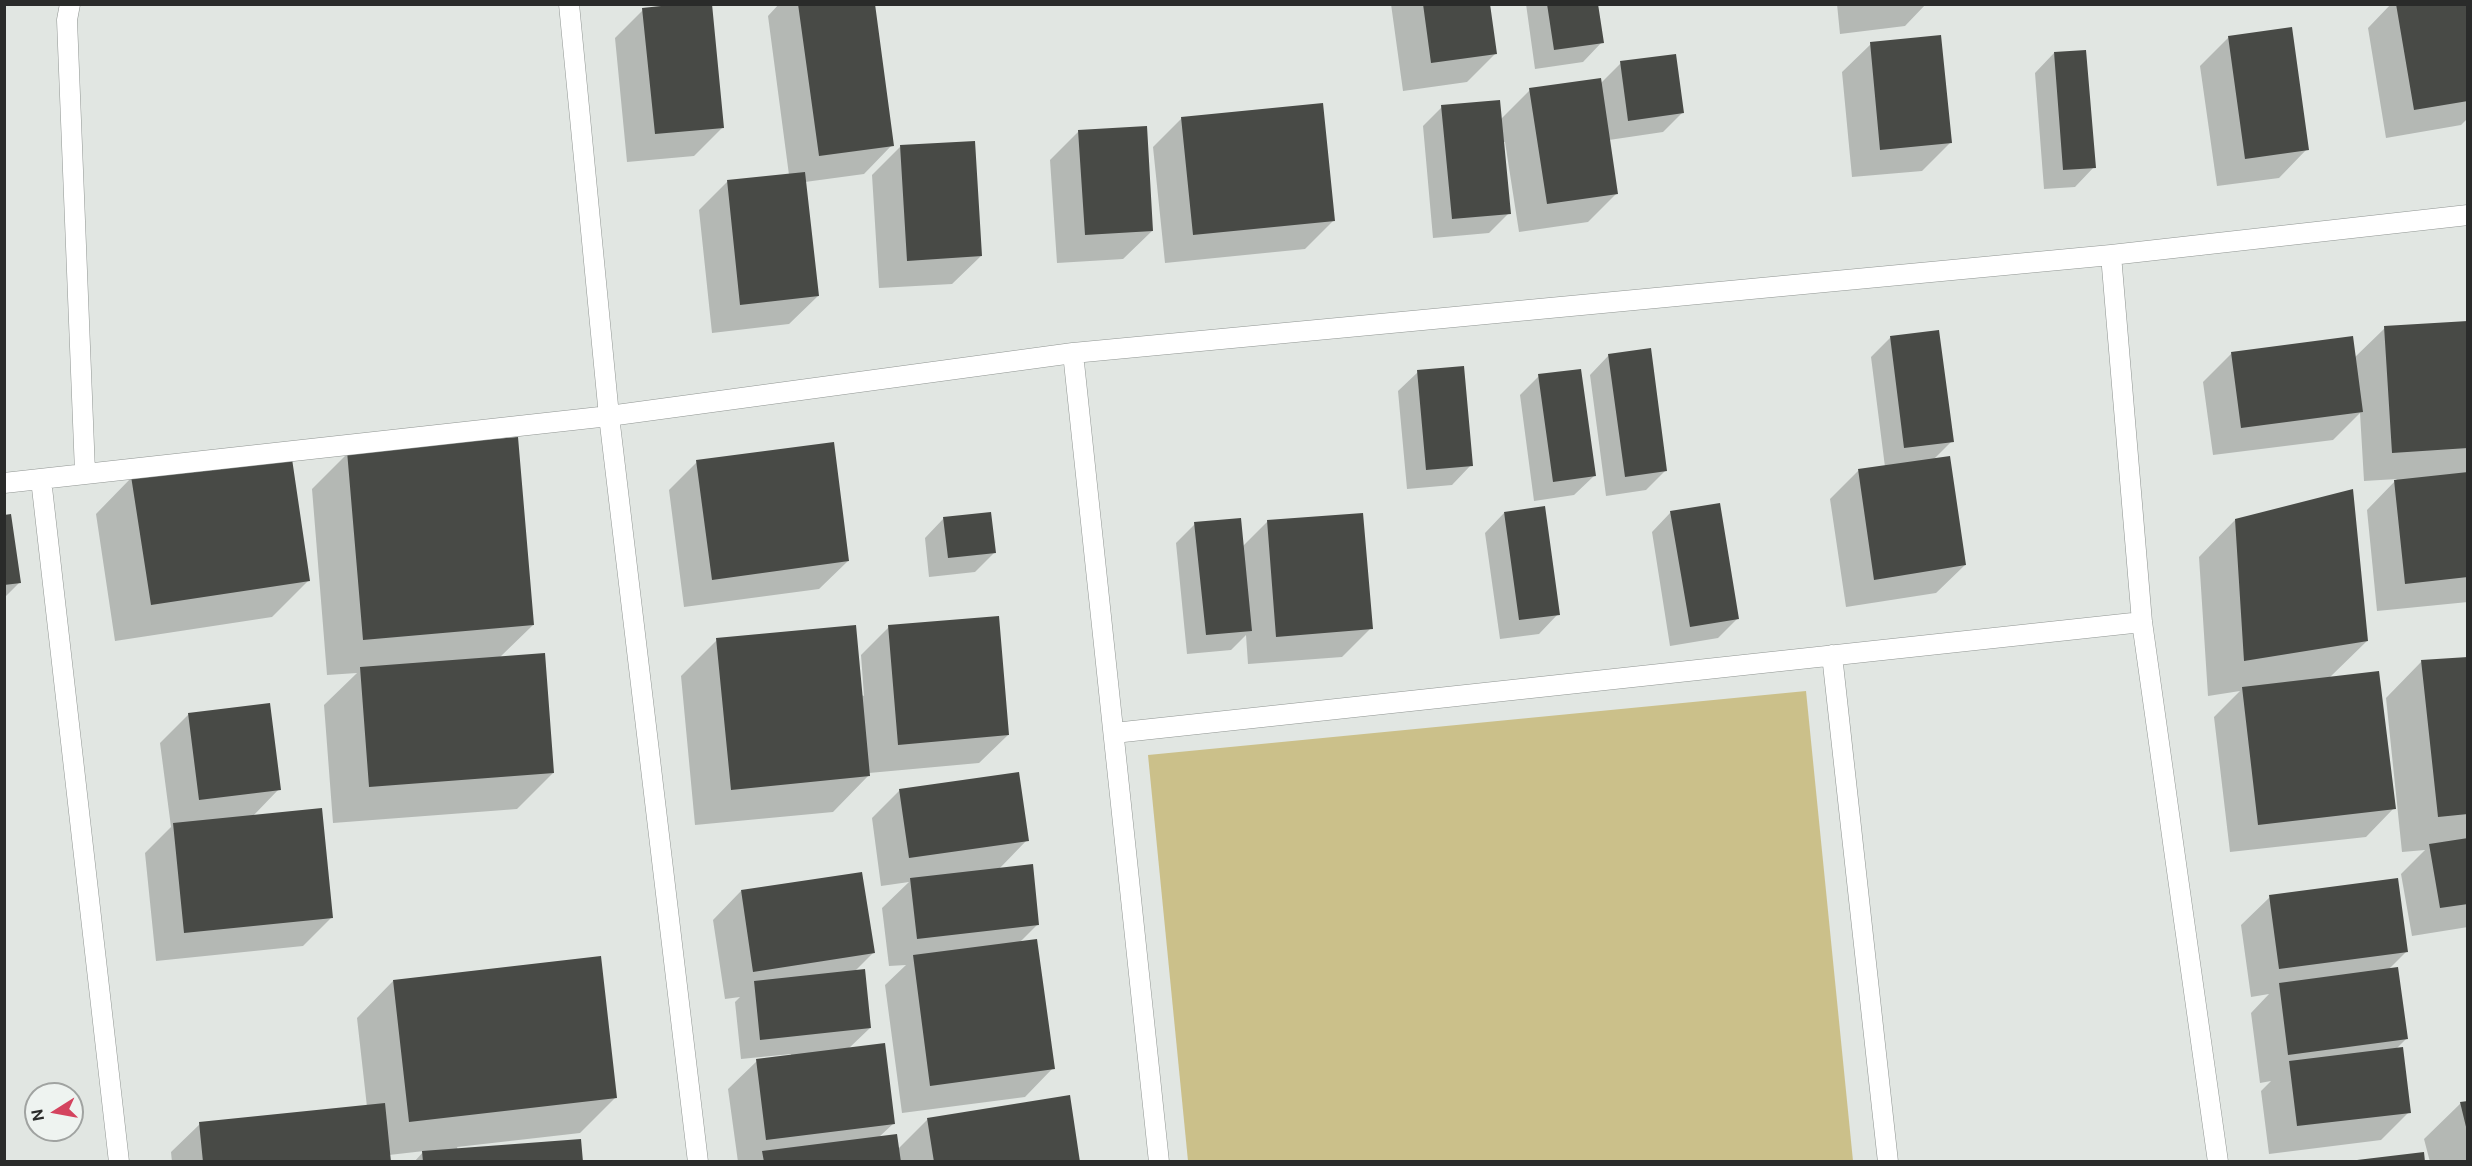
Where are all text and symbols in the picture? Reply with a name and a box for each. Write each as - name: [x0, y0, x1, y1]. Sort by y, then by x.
- north arrow: [24, 1082, 84, 1142]
- text: N: [26, 1107, 49, 1123]

